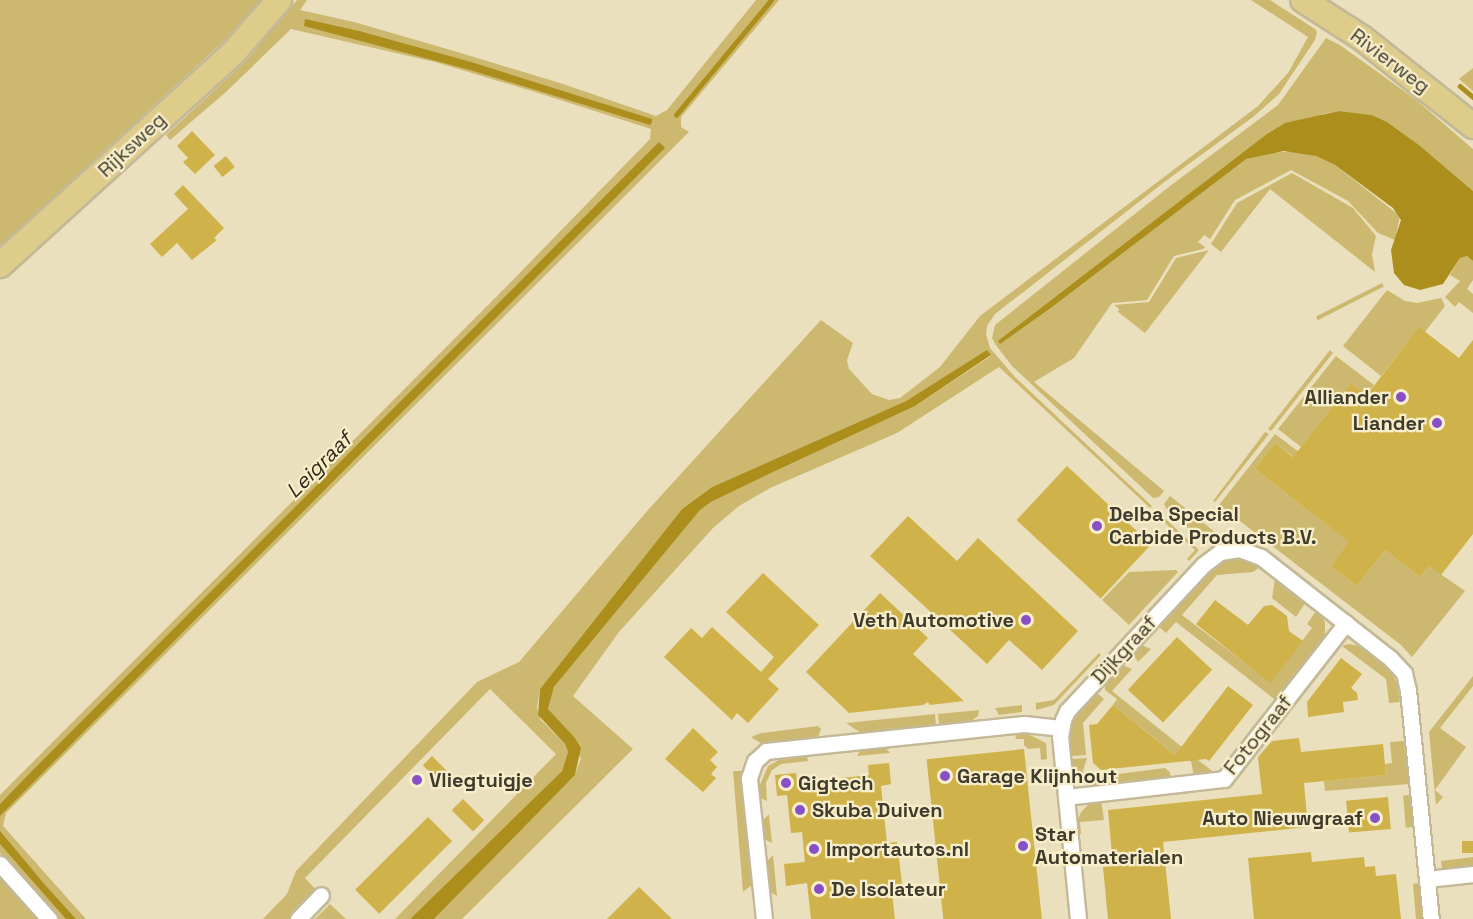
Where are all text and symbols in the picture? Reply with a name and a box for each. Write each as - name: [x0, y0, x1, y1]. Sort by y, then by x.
- street label: Rivierweg: [1346, 23, 1434, 99]
- street label: Rijksweg: [93, 108, 171, 182]
- place label: Alliander: [1304, 385, 1389, 409]
- marker: Alliander: [1394, 390, 1408, 404]
- place label: Liander: [1353, 411, 1425, 435]
- marker: Liander: [1430, 416, 1444, 430]
- water label: Leigraaf: [281, 427, 357, 503]
- place label: Delba Special Carbide Products B.V.: [1109, 502, 1317, 549]
- marker: Delba Special Carbide Products B.V.: [1090, 519, 1104, 533]
- place label: Veth Automotive: [853, 608, 1014, 632]
- street label: Dijkgraaf: [1086, 611, 1162, 689]
- marker: Veth Automotive: [1019, 613, 1033, 627]
- street label: Fotograaf: [1219, 690, 1297, 780]
- place label: Garage Klijnhout: [957, 764, 1117, 788]
- place label: Vliegtuigje: [429, 768, 533, 792]
- marker: Garage Klijnhout: [938, 769, 952, 783]
- place label: Gigtech: [798, 771, 874, 795]
- marker: Vliegtuigje: [410, 773, 424, 787]
- marker: Gigtech: [779, 776, 793, 790]
- place label: Skuba Duiven: [812, 798, 943, 822]
- marker: Skuba Duiven: [793, 803, 807, 817]
- place label: Auto Nieuwgraaf: [1202, 806, 1363, 830]
- marker: Auto Nieuwgraaf: [1368, 811, 1382, 825]
- place label: Star Automaterialen: [1035, 822, 1183, 869]
- place label: Importautos.nl: [826, 837, 969, 861]
- marker: Star Automaterialen: [1016, 839, 1030, 853]
- marker: Importautos.nl: [807, 842, 821, 856]
- place label: De Isolateur: [831, 877, 946, 901]
- marker: De Isolateur: [812, 882, 826, 896]

